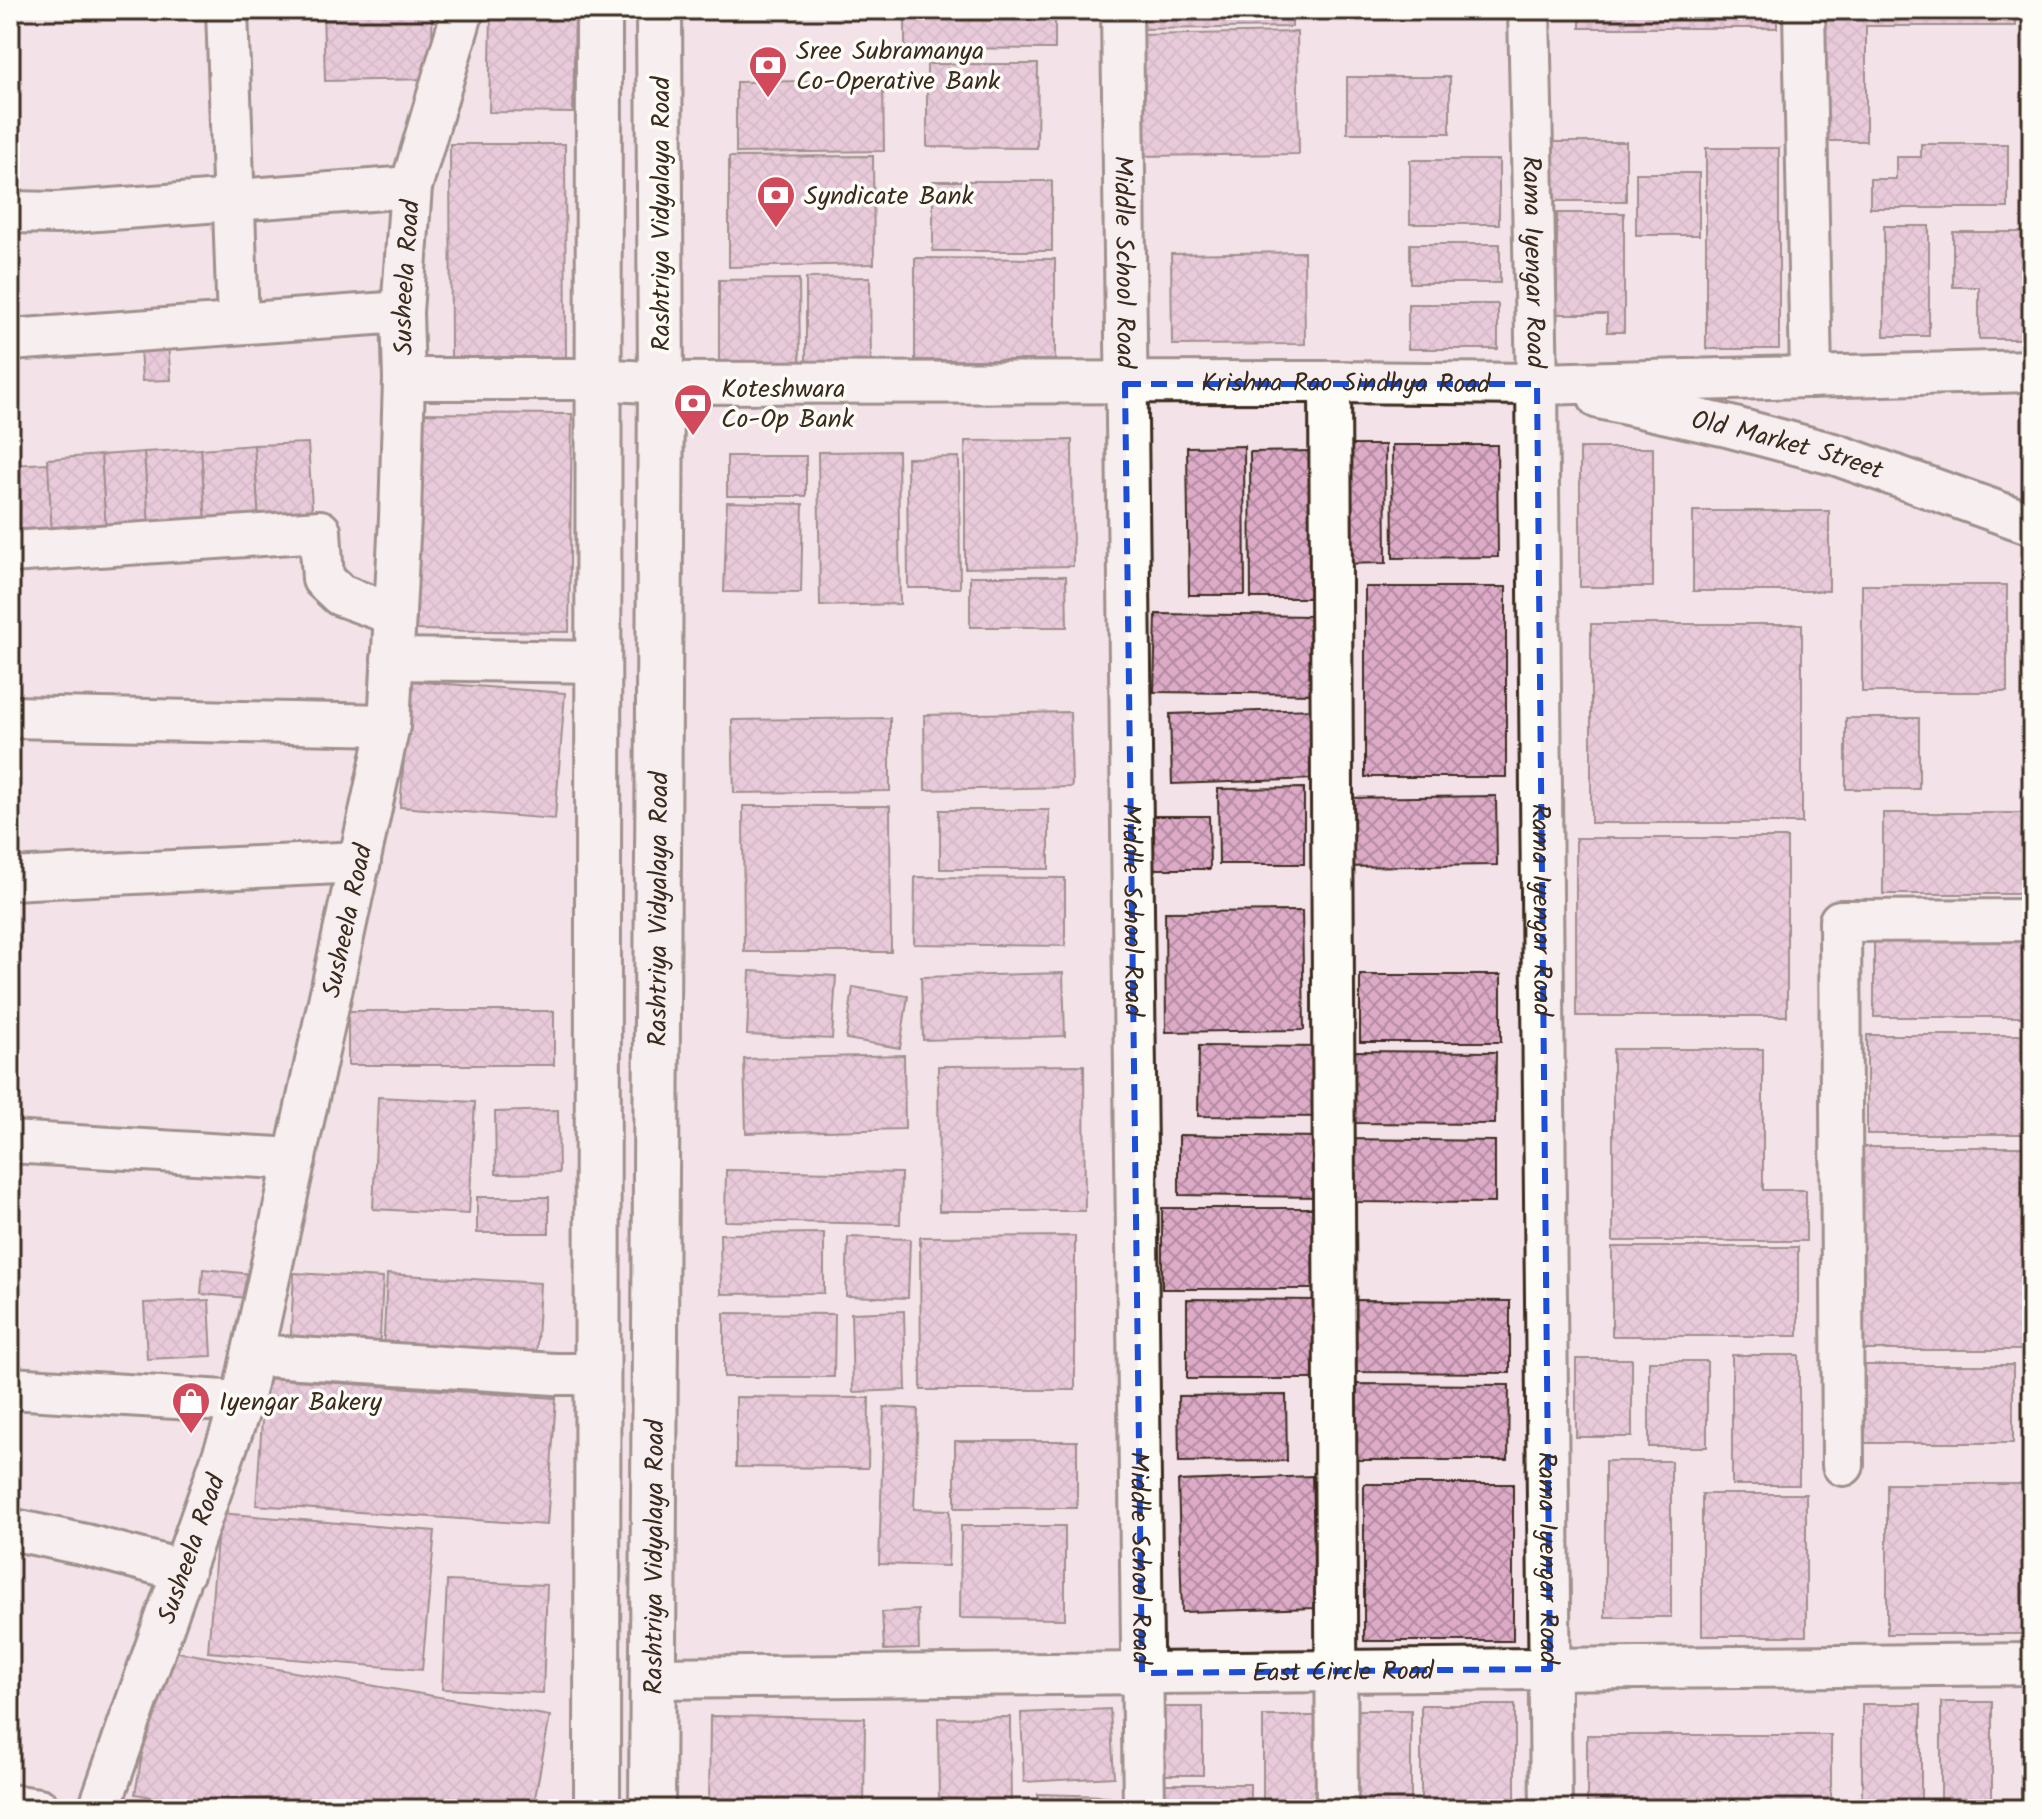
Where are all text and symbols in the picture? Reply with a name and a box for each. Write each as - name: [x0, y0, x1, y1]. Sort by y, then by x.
- place label: Sree Subramanya Co-Operative Bank: [796, 31, 1001, 103]
- bank icon: Sree Subramanya Co-Operative Bank: [747, 44, 789, 99]
- street label: Rashtriya Vidyalaya Road: [641, 76, 683, 351]
- street label: Middle School Road: [1101, 155, 1145, 370]
- street label: Rama Iyengar Road: [1509, 155, 1556, 370]
- bank icon: Syndicate Bank: [755, 174, 797, 229]
- place label: Syndicate Bank: [804, 176, 975, 218]
- street label: Susheela Road: [383, 197, 433, 356]
- street label: Krishna Rao Sindhya Road: [1201, 363, 1492, 407]
- place label: Koteshwara Co-Op Bank: [721, 369, 855, 441]
- bank icon: Koteshwara Co-Op Bank: [672, 382, 714, 437]
- street label: Old Market Street: [1687, 400, 1889, 493]
- street label: Rashtriya Vidyalaya Road: [638, 770, 682, 1047]
- street label: Middle School Road: [1109, 803, 1153, 1018]
- street label: Rama Iyengar Road: [1518, 804, 1562, 1017]
- street label: Susheela Road: [311, 839, 386, 1002]
- shop icon: Iyengar Bakery: [170, 1380, 212, 1435]
- place label: Iyengar Bakery: [219, 1382, 383, 1424]
- street label: Rashtriya Vidyalaya Road: [634, 1418, 677, 1695]
- street label: Middle School Road: [1117, 1451, 1161, 1666]
- street label: Rama Iyengar Road: [1524, 1452, 1569, 1665]
- street label: Susheela Road: [147, 1468, 238, 1630]
- street label: East Circle Road: [1252, 1651, 1435, 1695]

